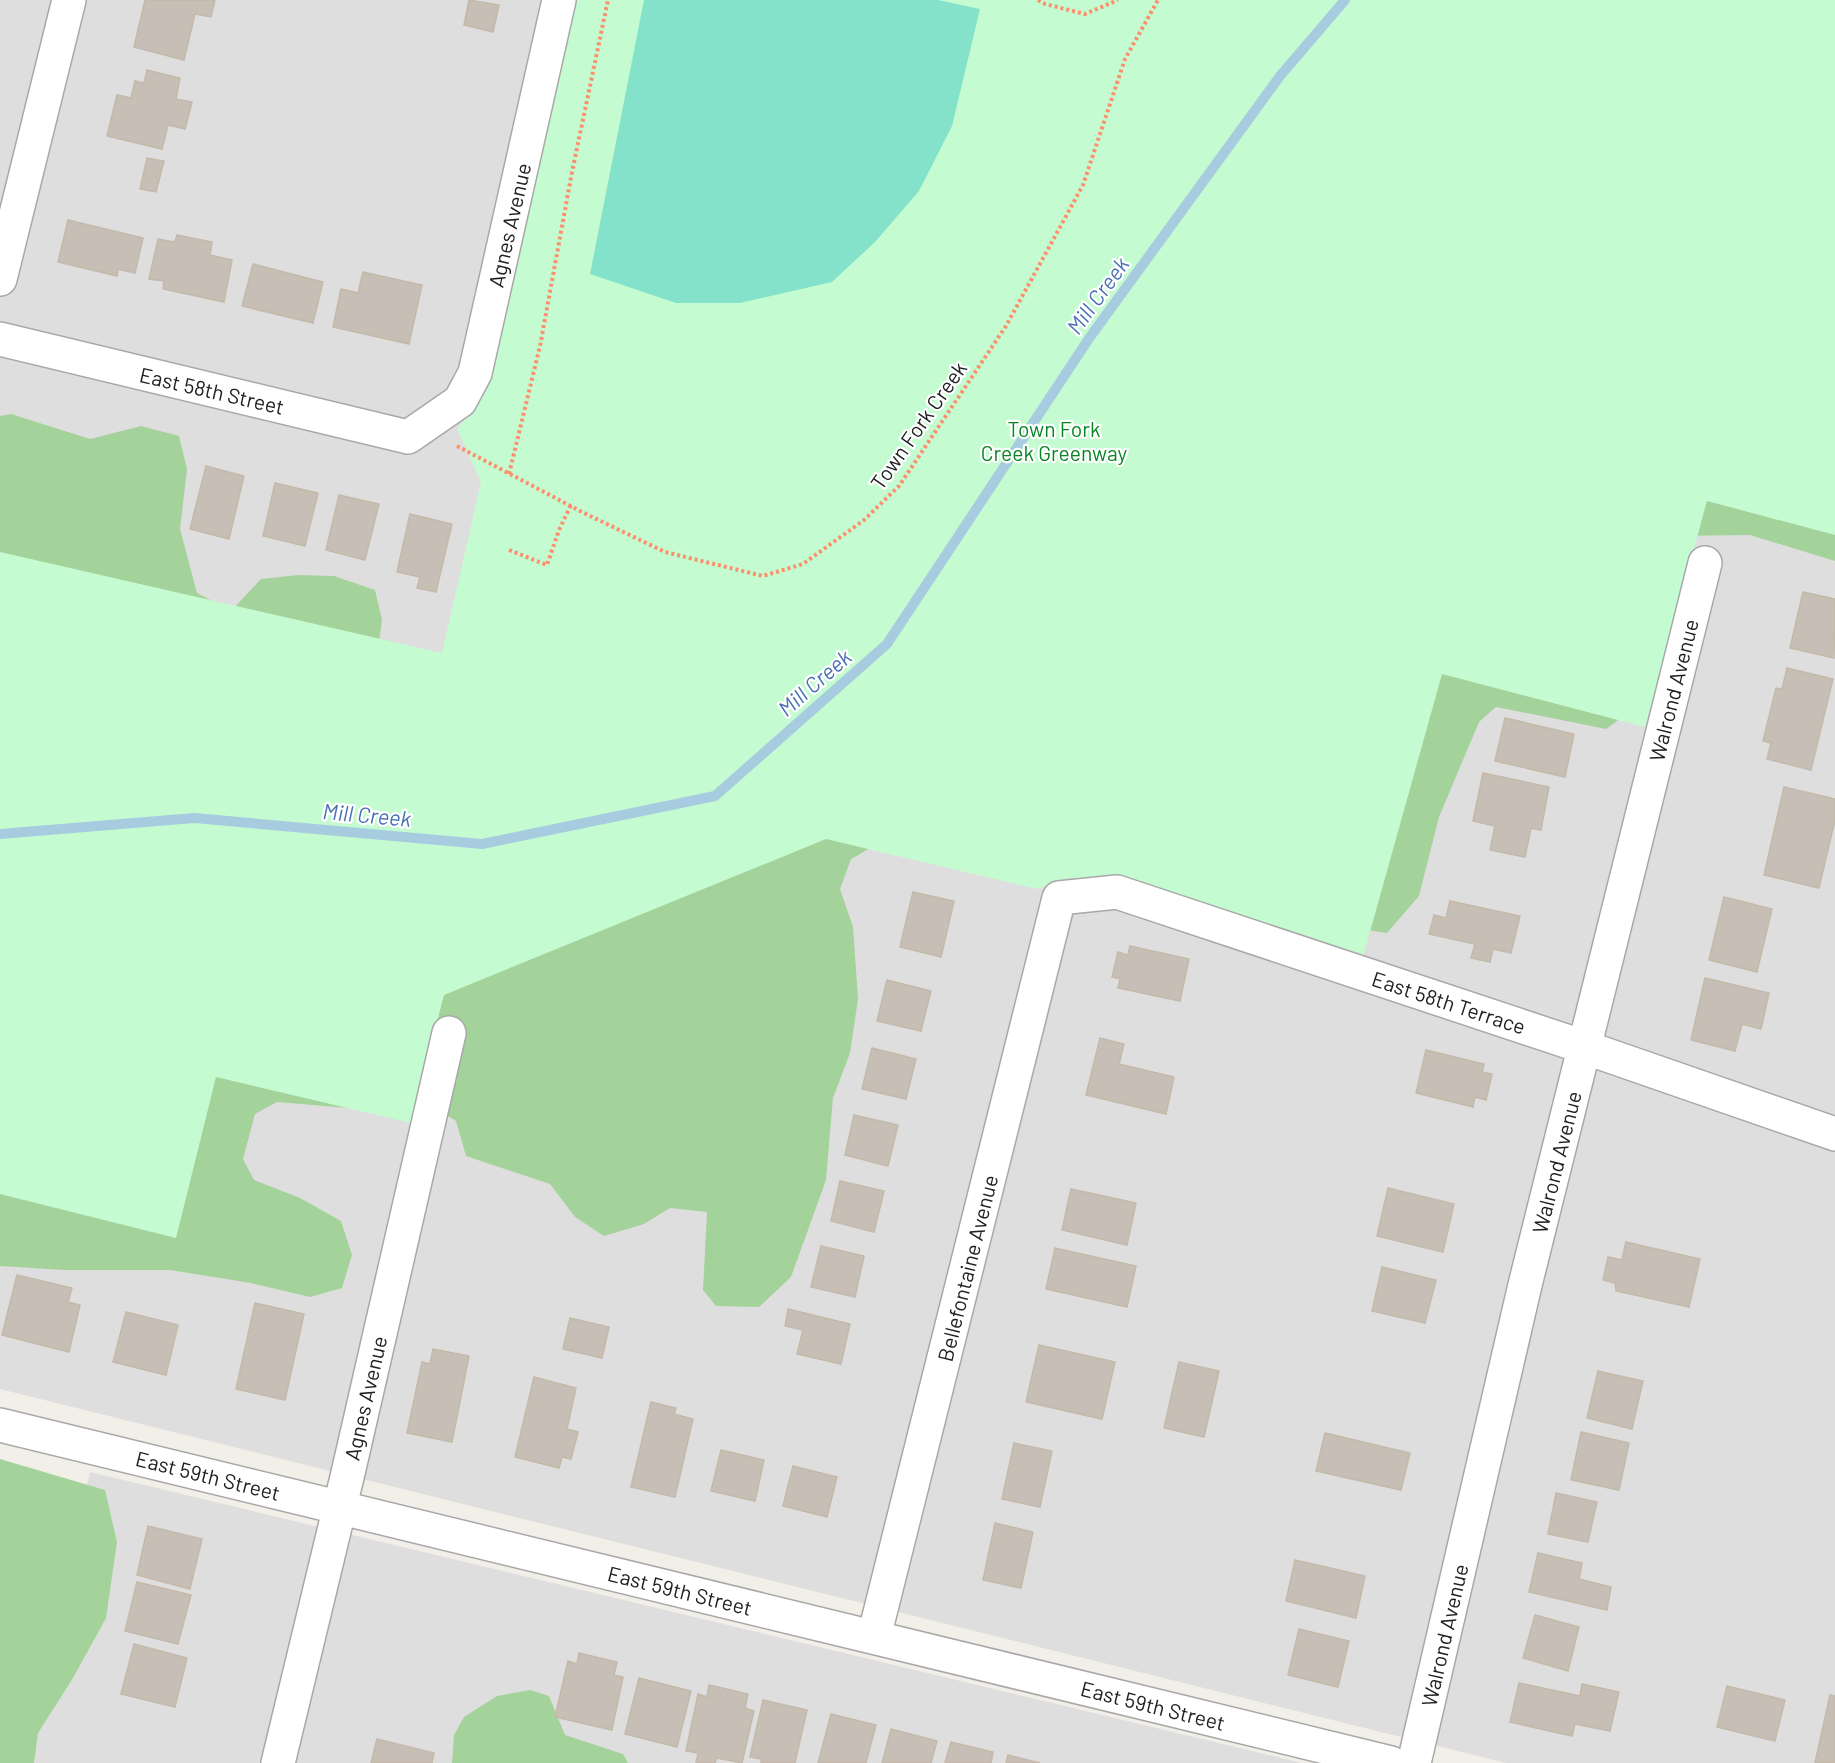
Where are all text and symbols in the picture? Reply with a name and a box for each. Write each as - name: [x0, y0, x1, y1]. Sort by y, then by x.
- street label: Agnes Avenue: [483, 160, 535, 290]
- water label: Mill Creek: [1060, 251, 1134, 339]
- street label: Town Fork Creek: [865, 356, 971, 494]
- street label: East 58th Street: [137, 361, 287, 419]
- park label: Town Fork Creek Greenway: [981, 416, 1128, 465]
- street label: Walrond Avenue: [1643, 616, 1703, 764]
- water label: Mill Creek: [772, 643, 856, 721]
- water label: Mill Creek: [322, 797, 413, 831]
- street label: East 58th Terrace: [1369, 965, 1529, 1039]
- street label: Walrond Avenue: [1526, 1088, 1586, 1236]
- street label: Bellefontaine Avenue: [932, 1172, 1002, 1364]
- street label: Agnes Avenue: [339, 1333, 391, 1463]
- street label: East 59th Street: [133, 1445, 283, 1505]
- street label: East 59th Street: [605, 1560, 755, 1620]
- street label: Walrond Avenue: [1415, 1561, 1473, 1709]
- street label: East 59th Street: [1078, 1675, 1228, 1735]

